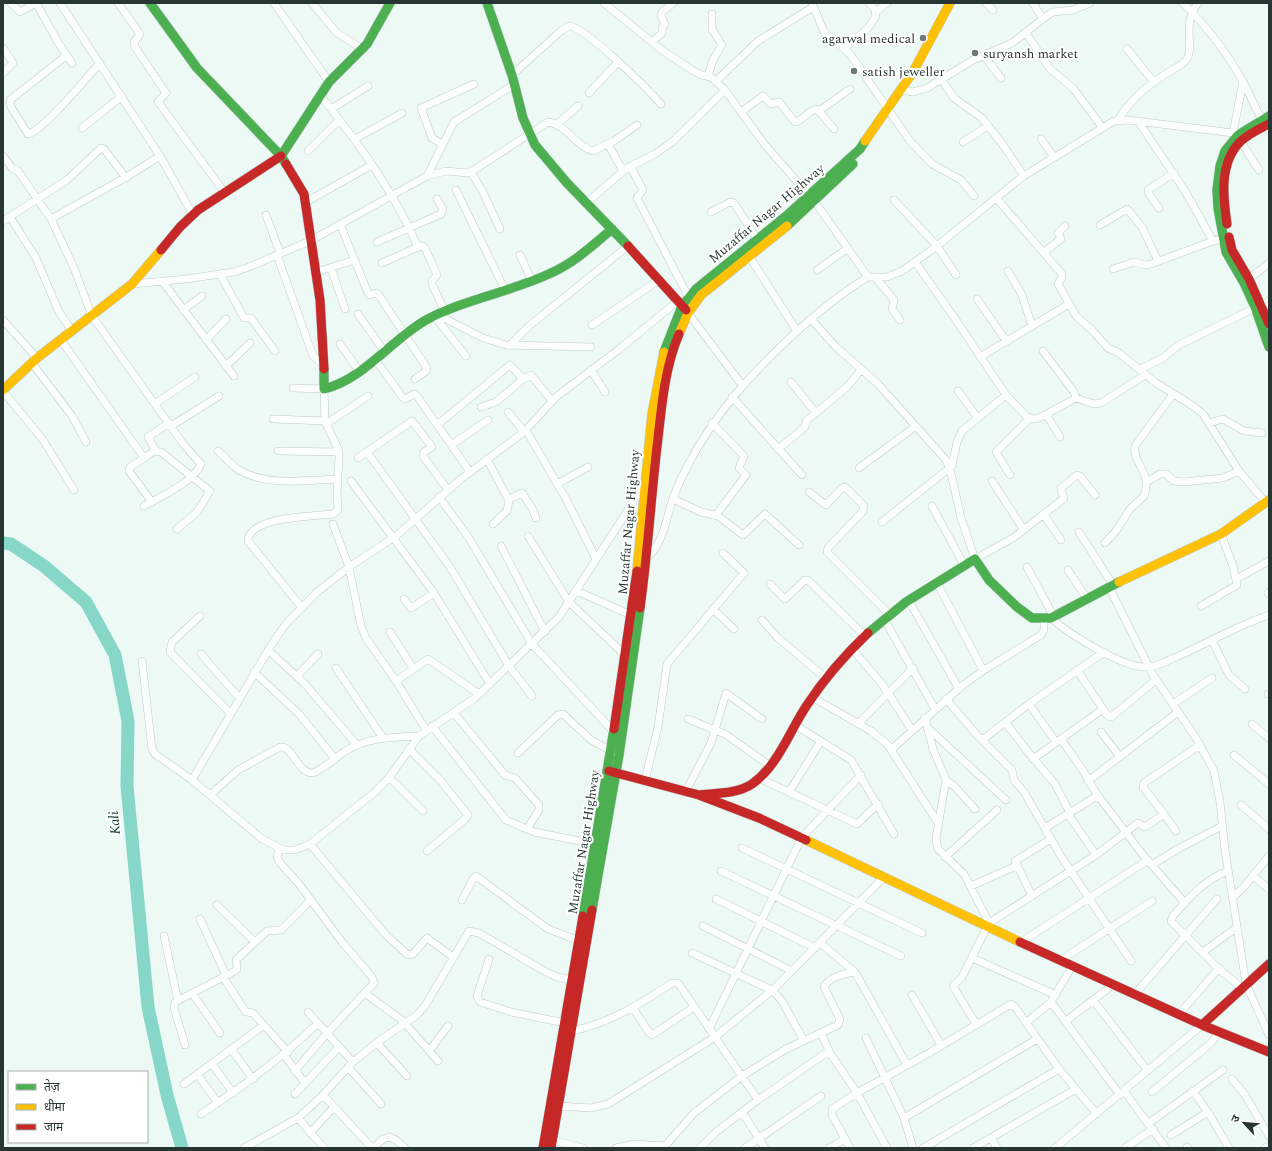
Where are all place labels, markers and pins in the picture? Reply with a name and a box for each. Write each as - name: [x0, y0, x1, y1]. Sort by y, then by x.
- place label: agarwal medical: [822, 29, 915, 49]
- marker: agarwal medical: [918, 33, 928, 43]
- place label: suryansh market: [983, 44, 1079, 64]
- marker: suryansh market: [970, 48, 980, 58]
- place label: satish jeweller: [862, 62, 945, 82]
- marker: satish jeweller: [849, 66, 859, 76]

